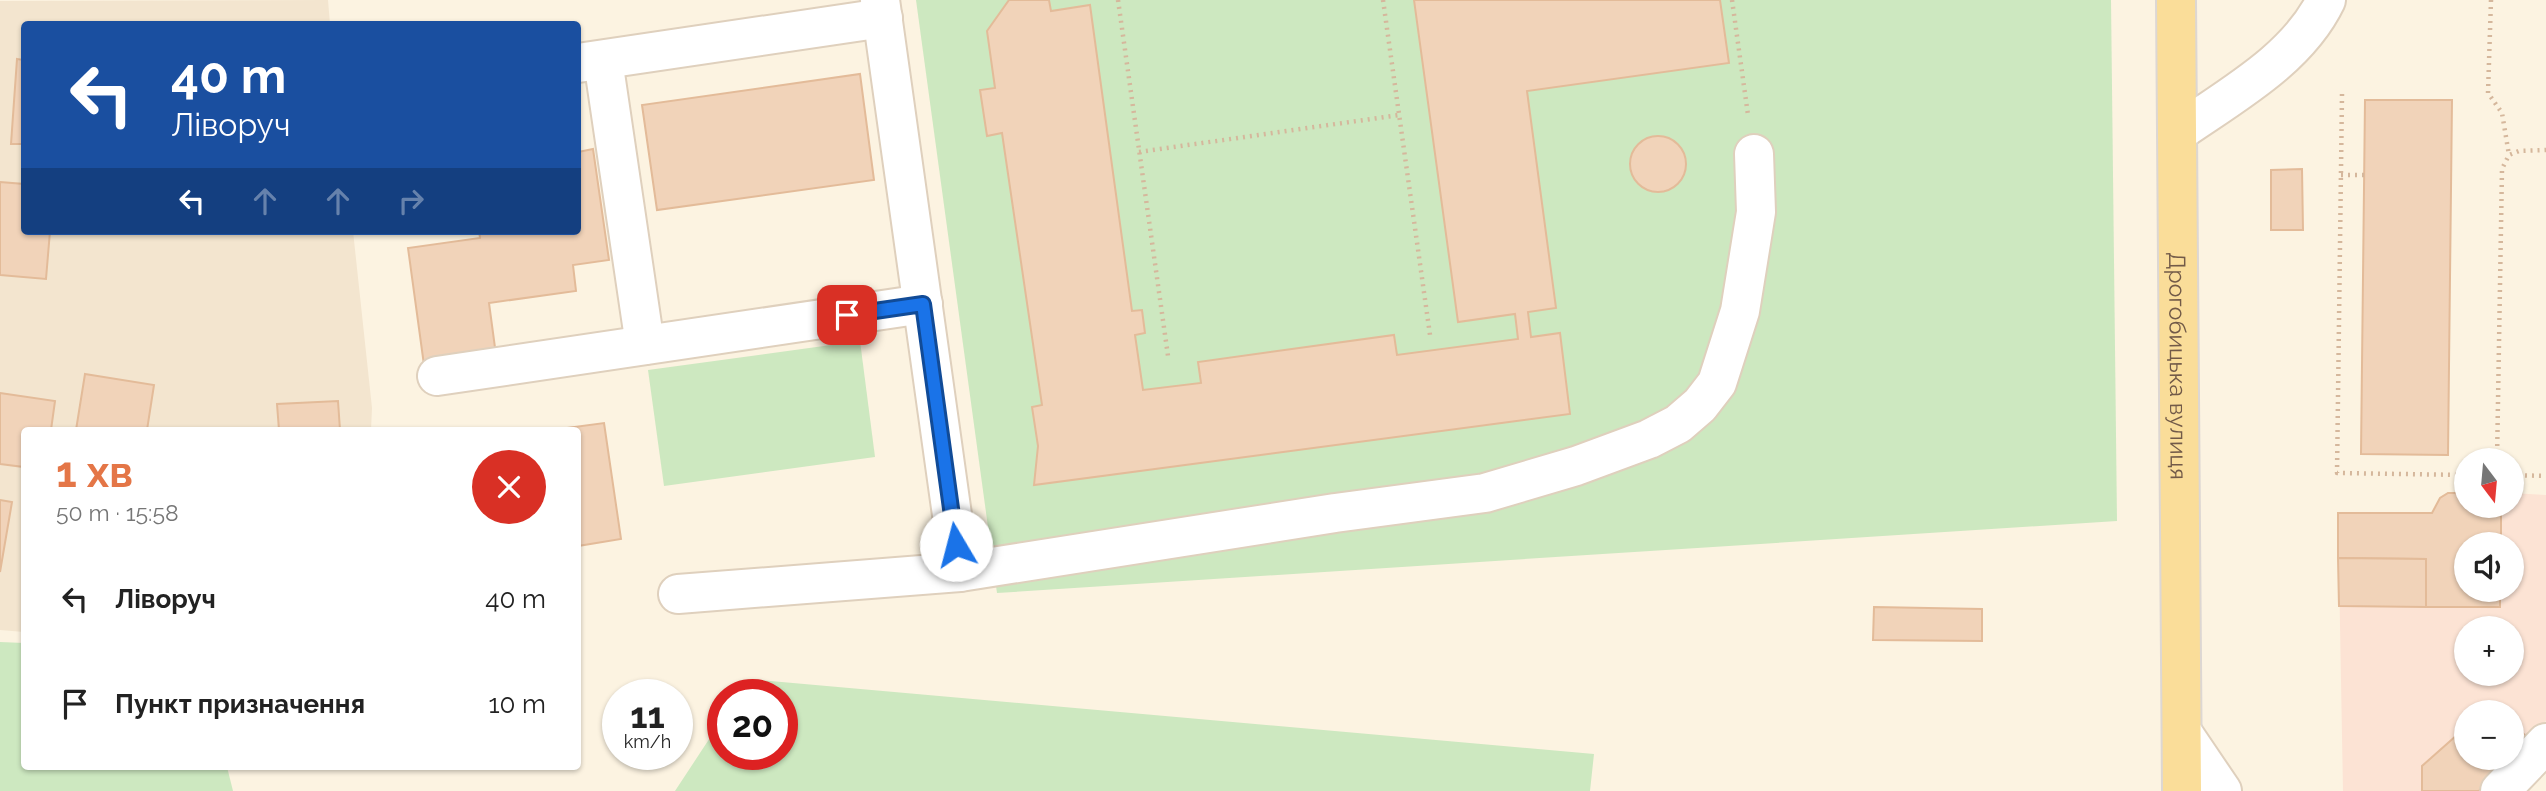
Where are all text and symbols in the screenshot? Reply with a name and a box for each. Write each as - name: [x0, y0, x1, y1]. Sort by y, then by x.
- text: 40 m: [171, 47, 286, 104]
- icon: left: [56, 49, 147, 140]
- text: Ліворуч: [171, 106, 290, 143]
- icon: left: [173, 182, 211, 220]
- icon: ahead: [246, 182, 284, 220]
- icon: ahead: [319, 182, 357, 220]
- icon: right: [392, 182, 430, 220]
- street label: Дрогобицька вулиця: [2164, 252, 2193, 480]
- pin: [817, 285, 877, 345]
- icon: arrive: [828, 296, 866, 334]
- text: 1 хв: [56, 448, 133, 497]
- north arrow: [2454, 448, 2524, 518]
- map controls: [2454, 448, 2524, 770]
- button: close: [472, 450, 546, 524]
- text: 50 m · 15:58: [56, 499, 179, 526]
- position arrow: [919, 508, 993, 582]
- button: sound: [2454, 532, 2524, 602]
- icon: left: [56, 580, 94, 618]
- text: Ліворуч: [115, 584, 216, 614]
- text: 40 m: [485, 584, 546, 614]
- button: +: [2454, 616, 2524, 686]
- speed limit sign: 20: [707, 679, 798, 770]
- icon: arrive: [56, 685, 94, 723]
- text: Пункт призначення: [115, 689, 365, 719]
- text: 10 m: [488, 689, 546, 719]
- text: 11: [630, 695, 665, 736]
- button: −: [2454, 700, 2524, 770]
- text: km/h: [624, 731, 671, 752]

